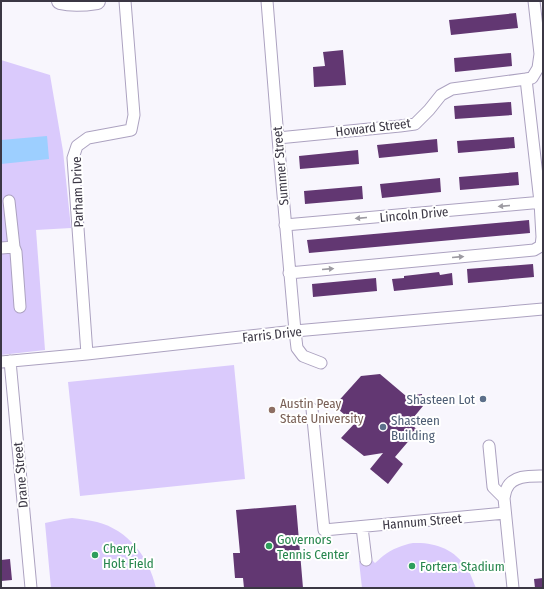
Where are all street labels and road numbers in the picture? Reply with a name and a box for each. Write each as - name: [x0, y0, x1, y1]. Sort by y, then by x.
- street label: Howard Street: [335, 115, 412, 140]
- street label: Summer Street: [270, 125, 291, 206]
- street label: Parham Drive: [69, 156, 86, 228]
- street label: Lincoln Drive: [379, 204, 449, 225]
- street label: Farris Drive: [242, 324, 303, 345]
- street label: Drane Street: [10, 441, 31, 509]
- street label: Hannum Street: [382, 510, 463, 532]

